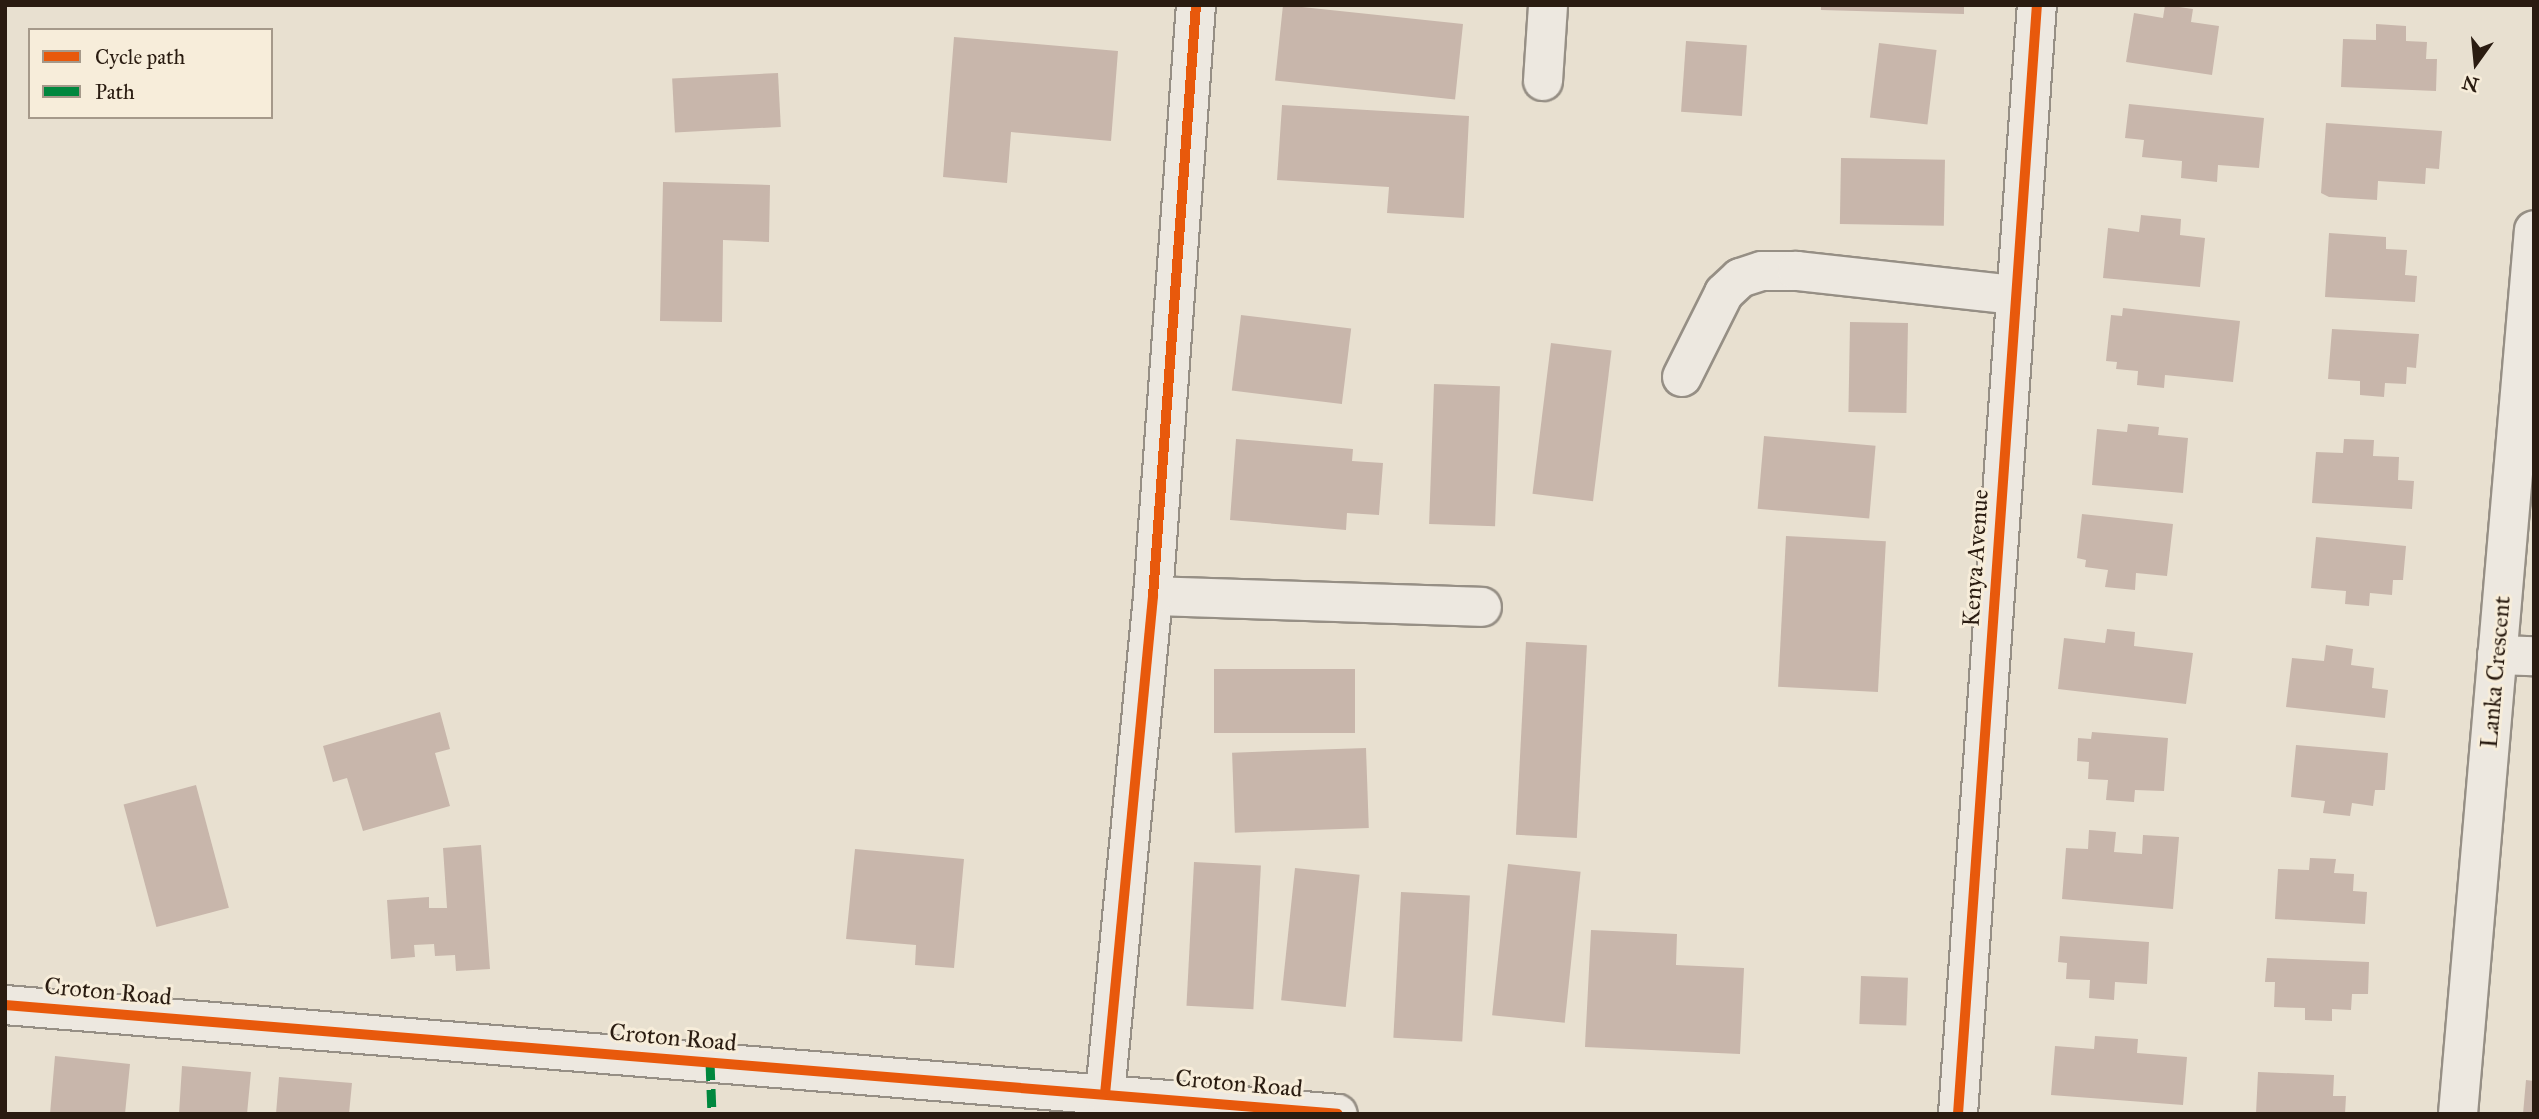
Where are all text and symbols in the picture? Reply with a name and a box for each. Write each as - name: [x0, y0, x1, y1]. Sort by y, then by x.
- legend: [28, 28, 273, 119]
- north arrow: [2441, 28, 2511, 98]
- text: Cycle path: [95, 44, 185, 70]
- text: N: [2460, 71, 2481, 97]
- text: Path: [95, 79, 135, 105]
- street label: Kenya Avenue: [1957, 488, 1995, 628]
- street label: Lanka Crescent: [2475, 595, 2517, 749]
- street label: Croton Road: [43, 972, 173, 1012]
- street label: Croton Road: [608, 1018, 738, 1058]
- street label: Croton Road: [1174, 1064, 1304, 1104]

